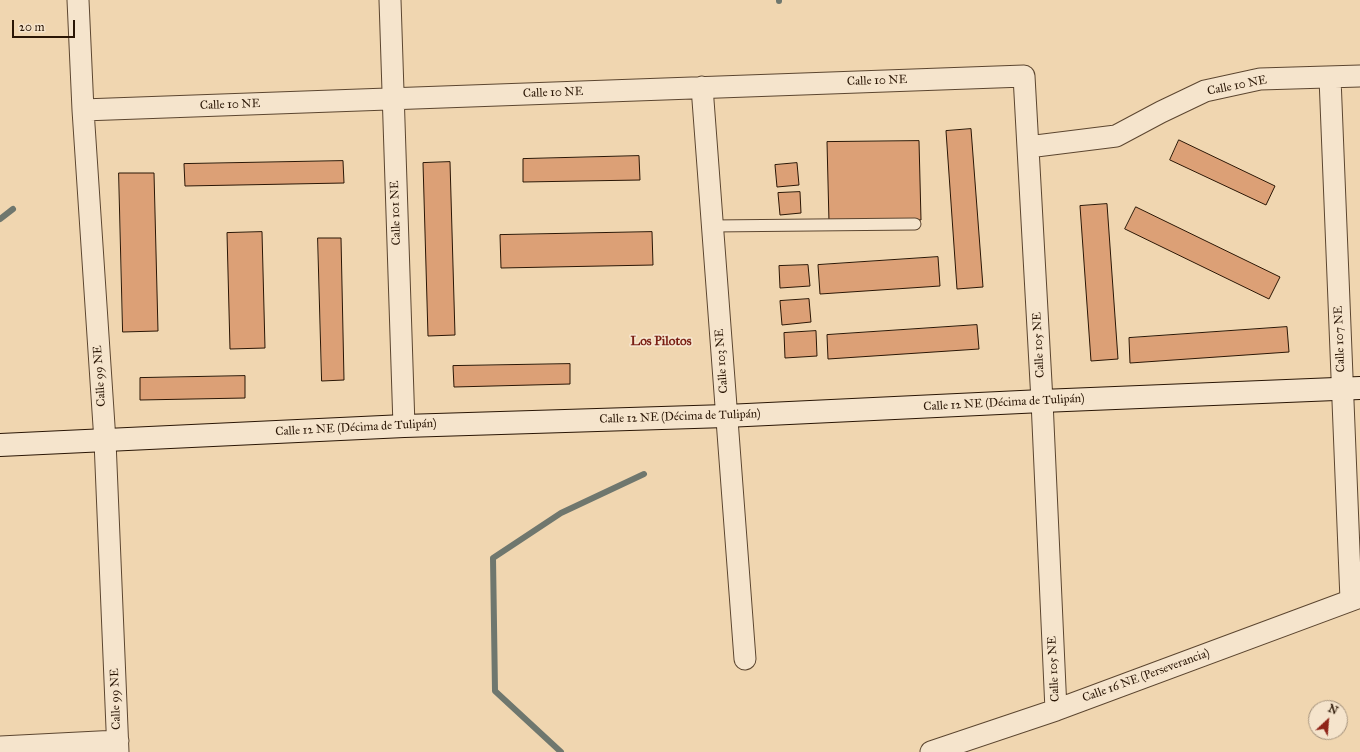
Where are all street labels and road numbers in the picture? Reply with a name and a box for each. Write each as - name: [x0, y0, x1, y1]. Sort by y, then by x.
- street label: Calle 10 NE: [847, 73, 907, 89]
- street label: Calle 10 NE: [1206, 73, 1268, 99]
- street label: Calle 10 NE: [523, 85, 583, 101]
- street label: Calle 10 NE: [200, 97, 260, 113]
- street label: Calle 101 NE: [388, 180, 404, 246]
- street label: Calle 107 NE: [1332, 305, 1348, 373]
- street label: Calle 105 NE: [1030, 312, 1048, 378]
- street label: Calle 103 NE: [713, 328, 731, 394]
- street label: Calle 99 NE: [91, 345, 109, 407]
- street label: Calle 12 NE (Décima de Tulipán): [923, 392, 1085, 414]
- street label: Calle 12 NE (Décima de Tulipán): [599, 407, 761, 427]
- street label: Calle 12 NE (Décima de Tulipán): [275, 417, 437, 439]
- street label: Calle 105 NE: [1045, 636, 1063, 702]
- street label: Calle 16 NE (Perseverancia): [1080, 646, 1212, 706]
- street label: Calle 99 NE: [108, 668, 124, 730]

